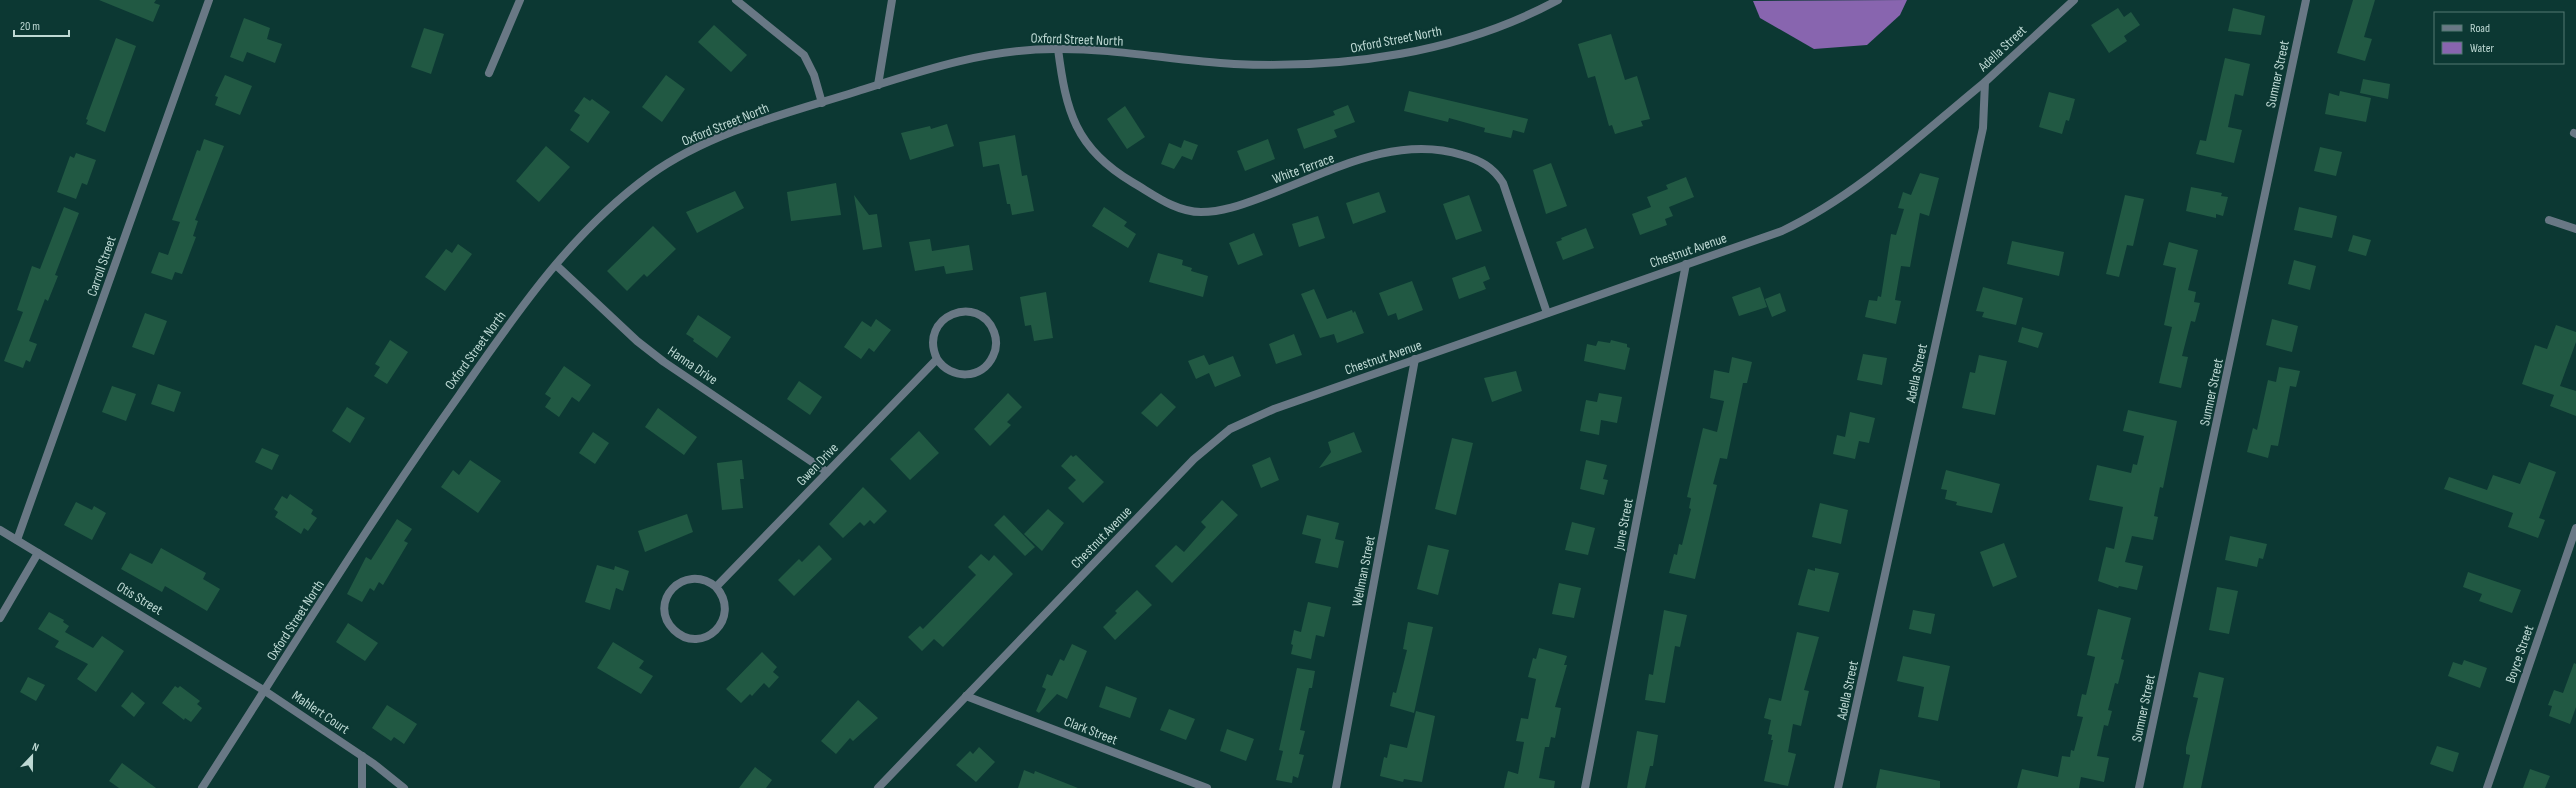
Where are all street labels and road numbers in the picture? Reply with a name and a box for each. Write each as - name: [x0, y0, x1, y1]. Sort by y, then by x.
- street label: Oxford Street North: [1349, 22, 1443, 57]
- street label: Adella Street: [1974, 22, 2030, 76]
- street label: Oxford Street North: [1030, 29, 1124, 50]
- street label: Sumner Street: [2262, 39, 2293, 109]
- street label: Oxford Street North: [679, 99, 771, 150]
- street label: White Terrace: [1270, 149, 1336, 187]
- street label: Chestnut Avenue: [1647, 229, 1729, 272]
- street label: Carroll Street: [83, 234, 120, 298]
- street label: Oxford Street North: [441, 308, 510, 393]
- street label: Chestnut Avenue: [1342, 336, 1424, 379]
- street label: Adella Street: [1902, 342, 1931, 405]
- street label: Hanna Drive: [665, 343, 721, 388]
- street label: Sumner Street: [2196, 357, 2227, 427]
- street label: Gwen Drive: [793, 439, 842, 489]
- street label: June Street: [1610, 497, 1637, 552]
- street label: Chestnut Avenue: [1067, 503, 1135, 572]
- street label: Wellman Street: [1348, 534, 1379, 608]
- street label: Oxford Street North: [263, 577, 328, 664]
- street label: Otis Street: [114, 578, 166, 619]
- street label: Boyce Street: [2502, 623, 2537, 685]
- street label: Adella Street: [1833, 659, 1862, 722]
- street label: Sumner Street: [2128, 673, 2159, 743]
- street label: Mahlert Court: [289, 687, 353, 738]
- street label: Clark Street: [1062, 713, 1120, 748]

